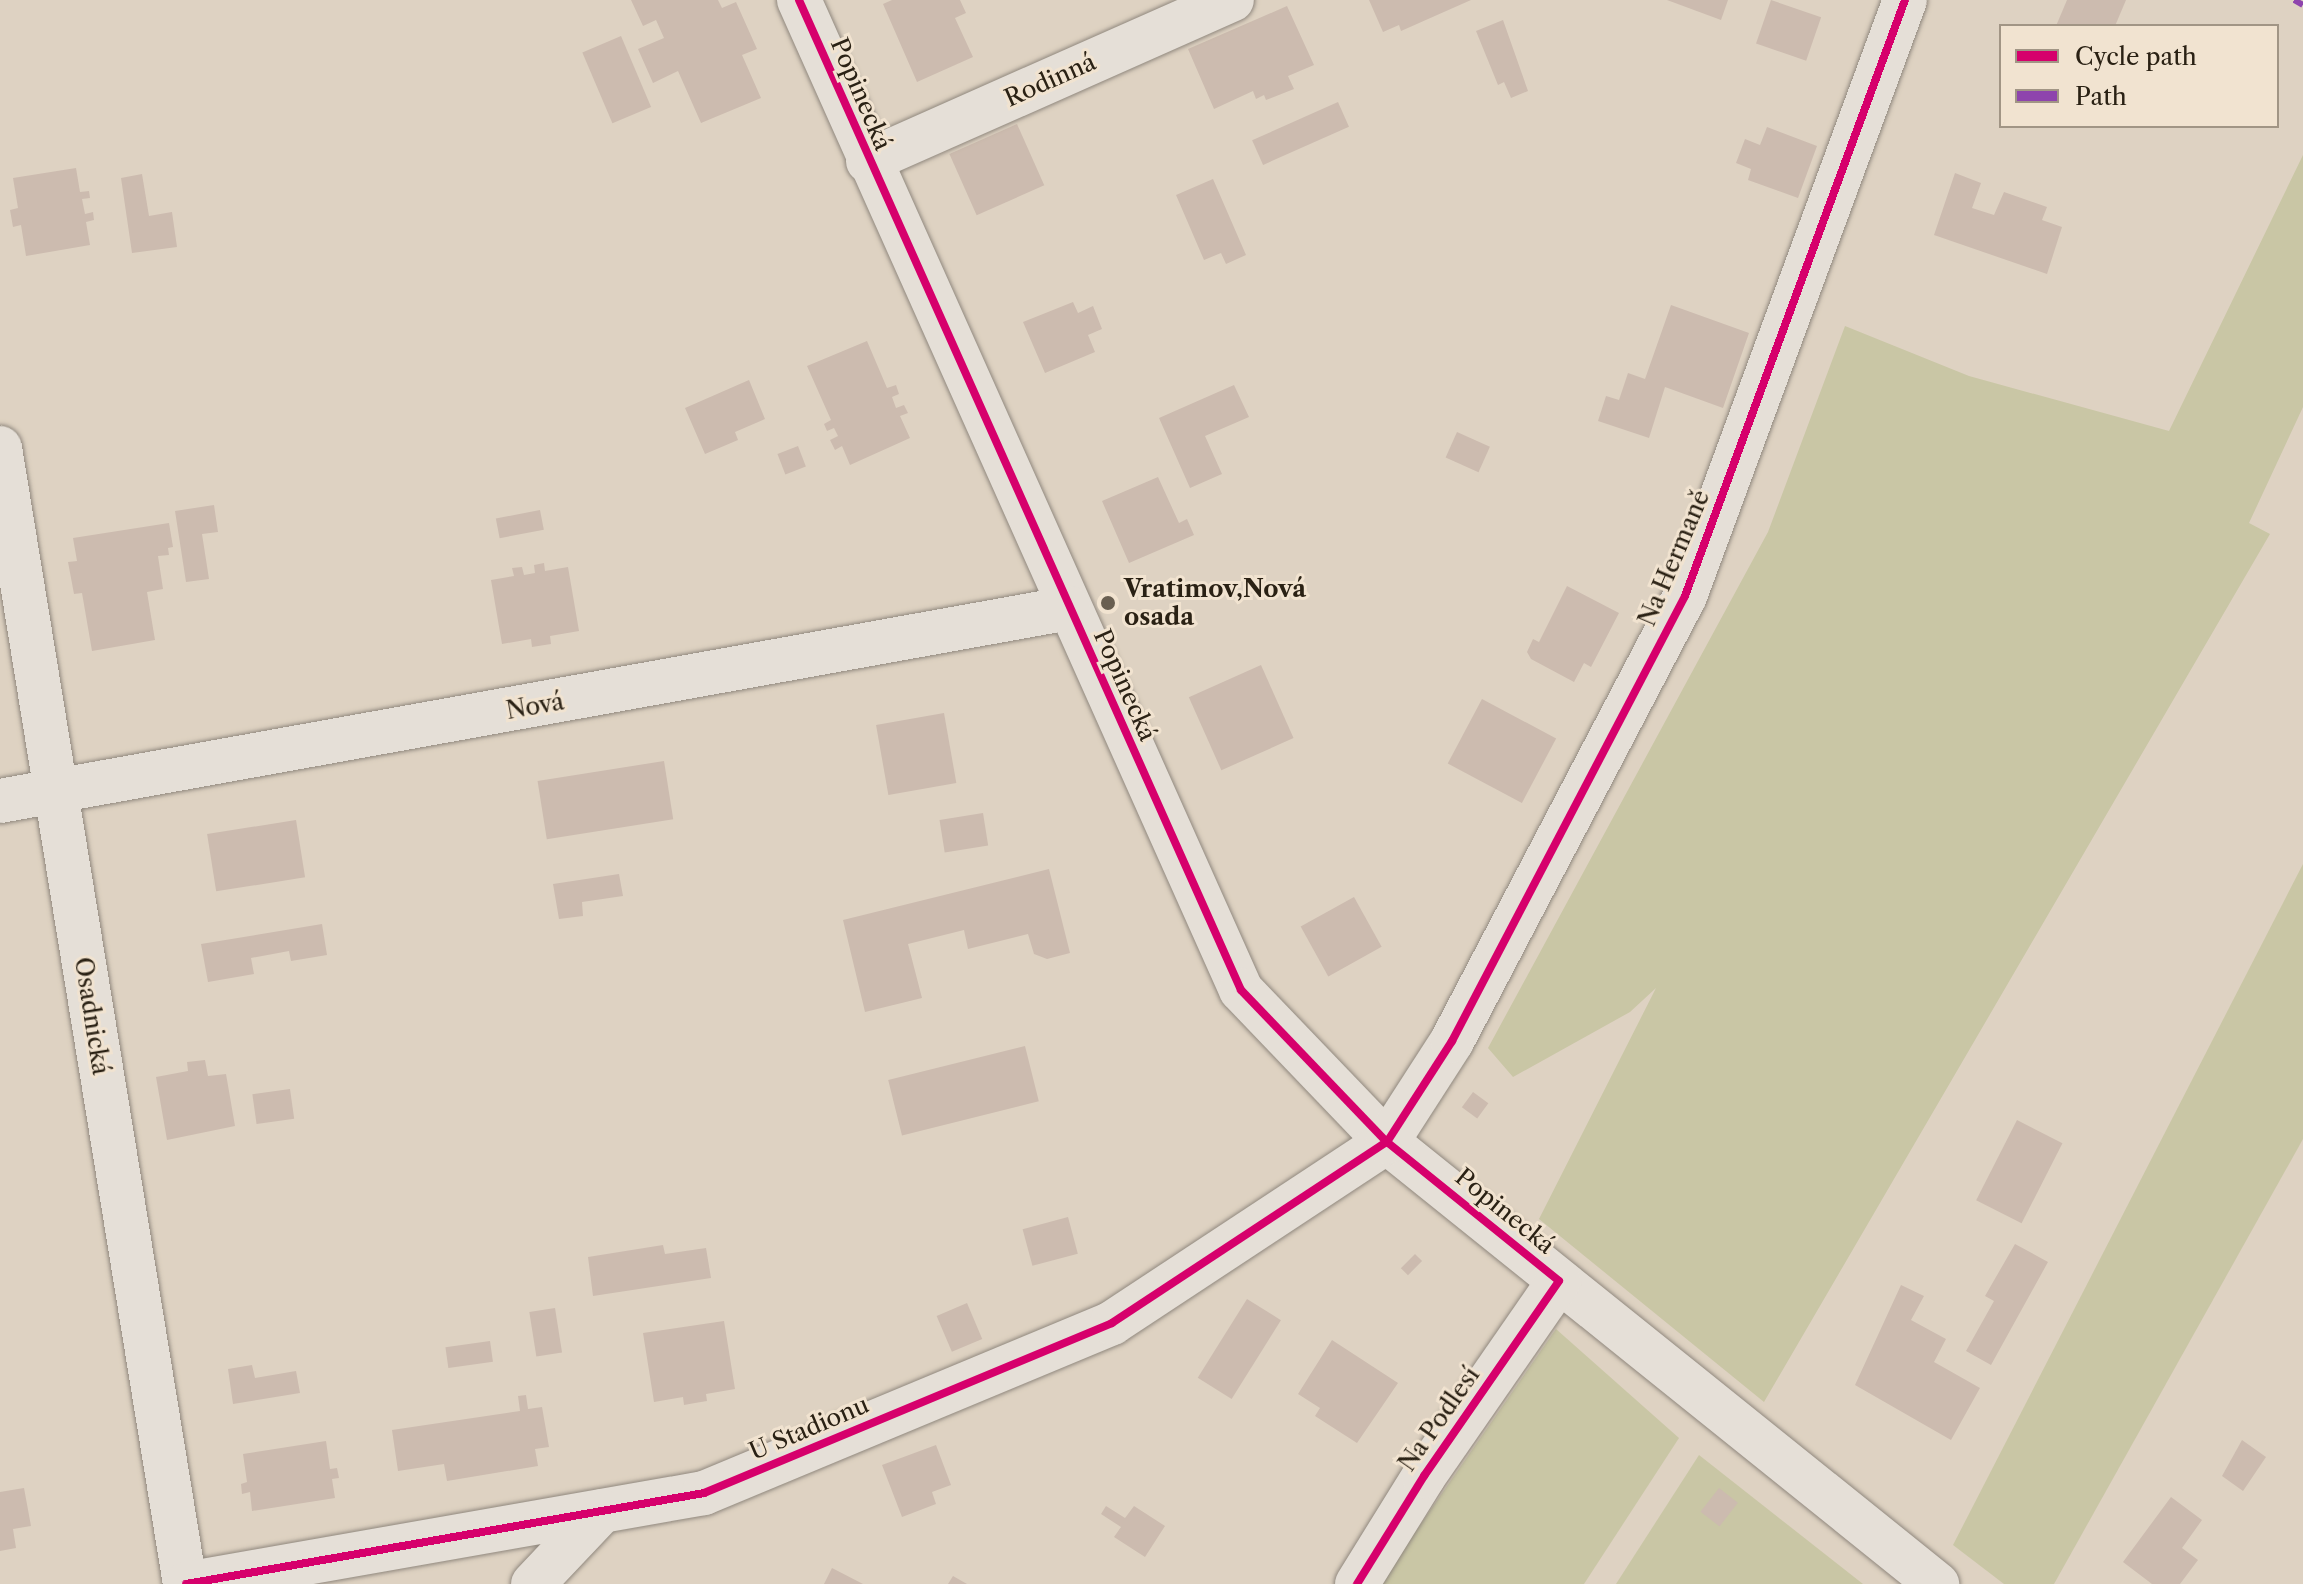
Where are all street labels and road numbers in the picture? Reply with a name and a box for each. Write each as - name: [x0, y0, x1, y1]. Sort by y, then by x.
- street label: Popinecká: [824, 34, 898, 154]
- street label: Rodinná: [1000, 47, 1100, 113]
- street label: Na Hermaně: [1632, 486, 1716, 630]
- street label: Popinecká: [1088, 625, 1162, 745]
- street label: Nová: [504, 687, 566, 725]
- street label: Osadnická: [68, 955, 116, 1077]
- street label: Popinecká: [1450, 1162, 1560, 1260]
- street label: Na Podlesí: [1392, 1361, 1486, 1477]
- street label: U Stadionu: [745, 1390, 873, 1466]

